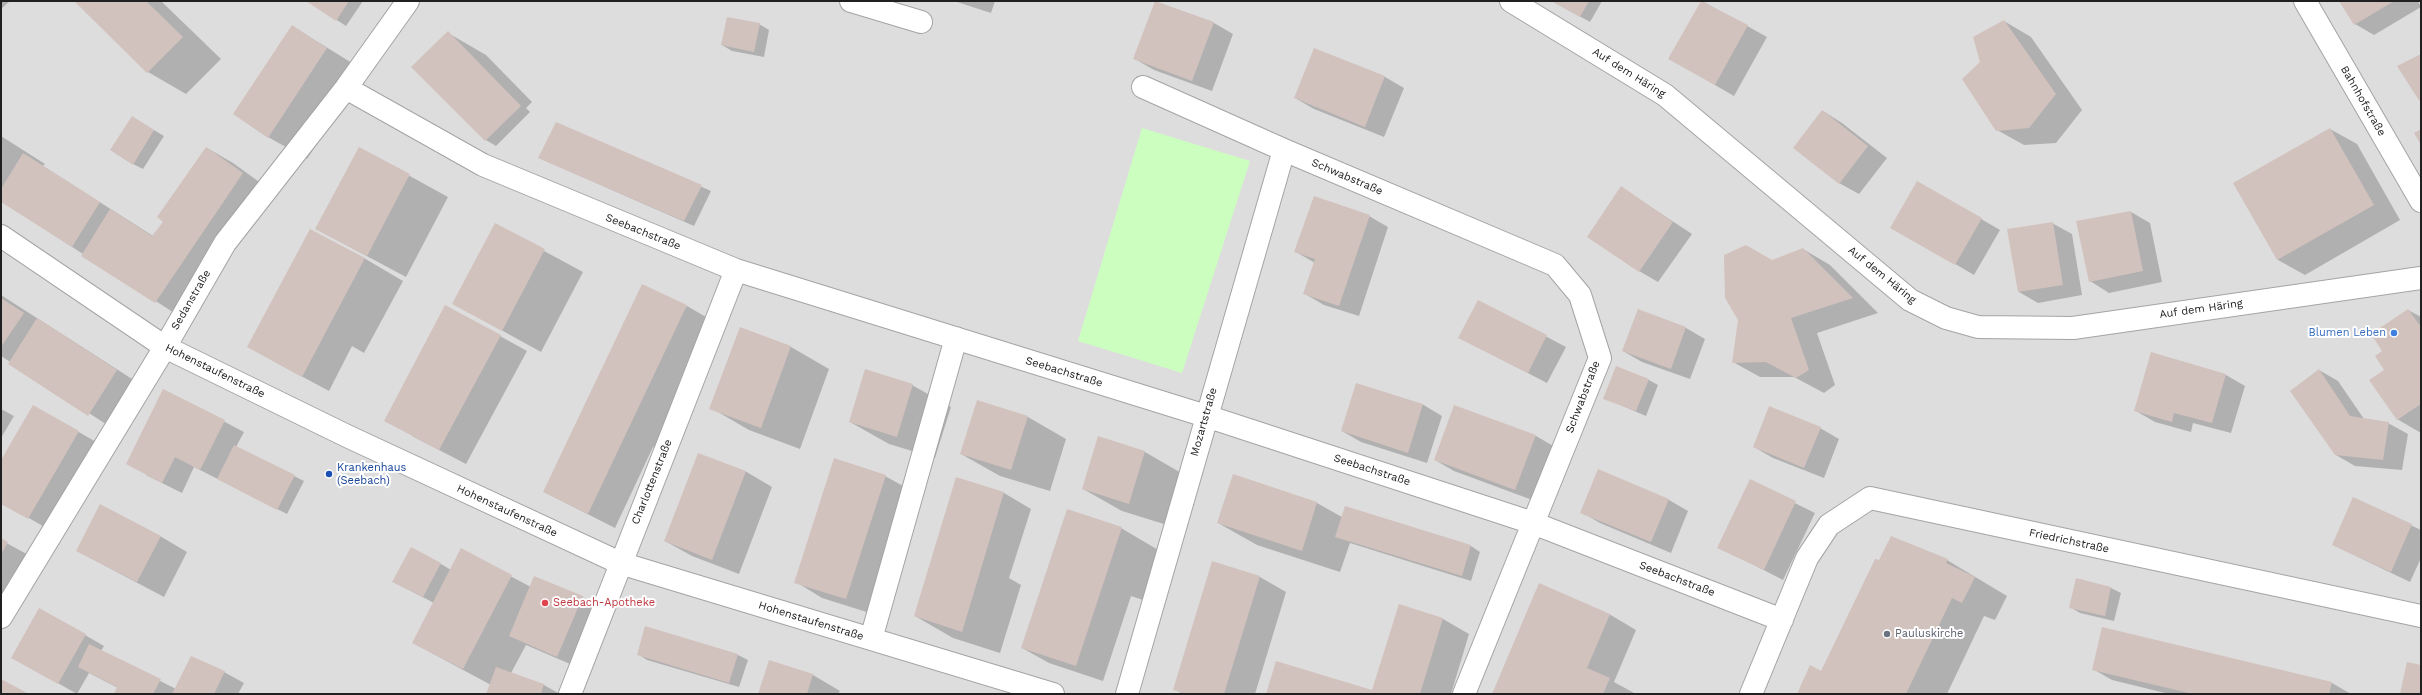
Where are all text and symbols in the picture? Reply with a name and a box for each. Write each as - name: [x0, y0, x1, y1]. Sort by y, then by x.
- street label: Auf dem Häring: [1590, 45, 1668, 101]
- street label: Bahnhofstraße: [2338, 64, 2388, 138]
- street label: Schwabstraße: [1309, 156, 1385, 198]
- street label: Seebachstraße: [603, 211, 683, 253]
- street label: Auf dem Häring: [1845, 243, 1919, 307]
- street label: Sedanstraße: [168, 268, 214, 332]
- street label: Auf dem Häring: [2159, 297, 2243, 321]
- place label: Blumen Leben: [2308, 326, 2386, 340]
- marker: Blumen Leben: [2389, 328, 2399, 338]
- street label: Hohenstaufenstraße: [163, 341, 267, 401]
- street label: Seebachstraße: [1024, 354, 1104, 390]
- street label: Schwabstraße: [1563, 359, 1603, 435]
- street label: Mozartstraße: [1188, 386, 1220, 458]
- street label: Charlottenstraße: [629, 437, 675, 527]
- street label: Seebachstraße: [1332, 451, 1412, 489]
- place label: Krankenhaus (Seebach): [337, 461, 406, 487]
- marker: Krankenhaus (Seebach): [324, 469, 334, 479]
- street label: Hohenstaufenstraße: [455, 482, 559, 540]
- street label: Friedrichstraße: [2028, 526, 2110, 556]
- street label: Seebachstraße: [1637, 559, 1717, 599]
- place label: Seebach-Apotheke: [553, 596, 655, 610]
- marker: Seebach-Apotheke: [540, 598, 550, 608]
- street label: Hohenstaufenstraße: [757, 599, 865, 643]
- place label: Pauluskirche: [1895, 627, 1963, 641]
- marker: Pauluskirche: [1882, 629, 1892, 639]

